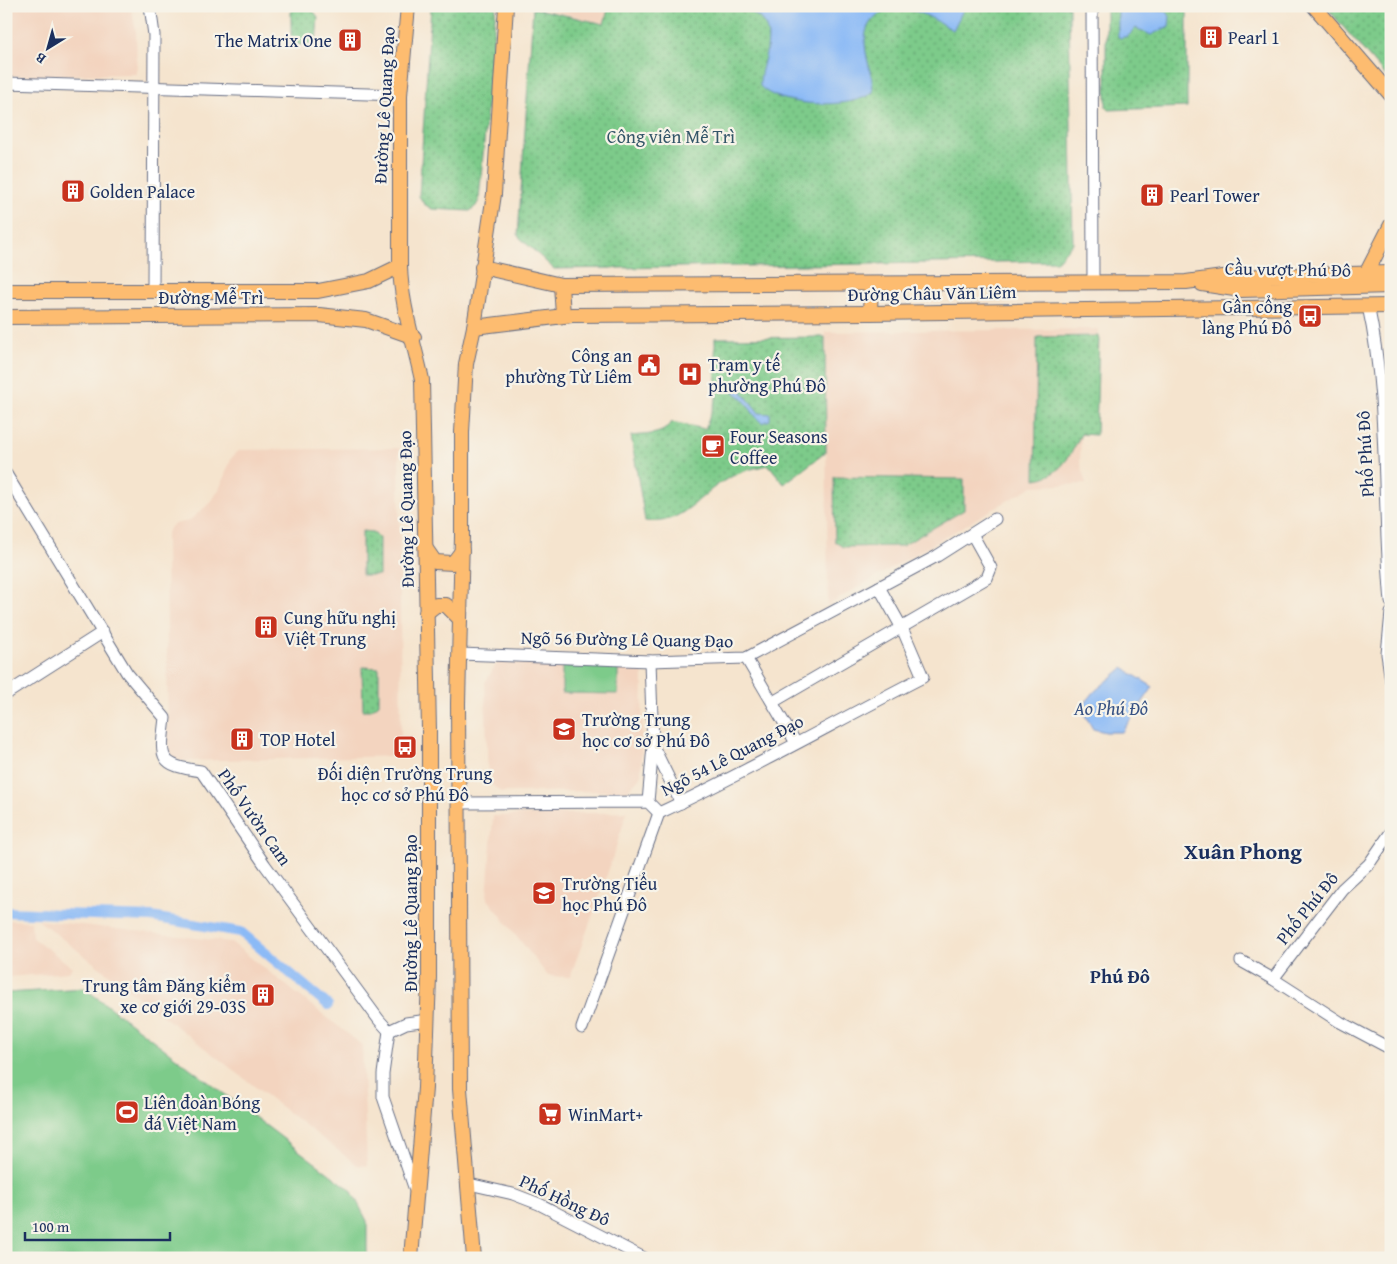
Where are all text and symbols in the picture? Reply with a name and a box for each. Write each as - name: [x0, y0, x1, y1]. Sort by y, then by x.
- north arrow: [22, 22, 72, 72]
- building icon: Pearl 1: [1198, 24, 1224, 50]
- place label: Pearl 1: [1228, 24, 1280, 51]
- street label: Đường Lê Quang Đạo: [366, 26, 402, 184]
- place label: The Matrix One: [215, 27, 332, 54]
- building icon: The Matrix One: [337, 27, 363, 53]
- text: B: [31, 48, 50, 69]
- park label: Công viên Mễ Trì: [607, 123, 735, 150]
- building icon: Golden Palace: [60, 178, 86, 204]
- place label: Golden Palace: [90, 178, 195, 205]
- building icon: Pearl Tower: [1139, 182, 1165, 208]
- place label: Pearl Tower: [1170, 182, 1260, 209]
- street label: Cầu vượt Phú Đô: [1225, 254, 1351, 284]
- street label: Đường Châu Văn Liêm: [847, 278, 1017, 308]
- street label: Đường Mễ Trì: [158, 284, 264, 311]
- place label: Gần cổng làng Phú Đô: [1202, 293, 1292, 341]
- bus stop icon: Gần cổng làng Phú Đô: [1297, 303, 1323, 329]
- place label: Công an phường Từ Liêm: [505, 342, 632, 390]
- place label: Trạm y tế phường Phú Đô: [708, 351, 826, 399]
- public building icon: Công an phường Từ Liêm: [636, 352, 662, 378]
- hospital icon: Trạm y tế phường Phú Đô: [677, 361, 703, 387]
- street label: Phố Phú Đô: [1349, 410, 1381, 498]
- place label: Four Seasons Coffee: [730, 423, 828, 471]
- street label: Đường Lê Quang Đạo: [391, 430, 421, 588]
- cafe icon: Four Seasons Coffee: [700, 433, 726, 459]
- place label: Cung hữu nghị Việt Trung: [284, 604, 396, 652]
- building icon: Cung hữu nghị Việt Trung: [253, 614, 279, 640]
- street label: Ngõ 56 Đường Lê Quang Đạo: [521, 624, 733, 654]
- water label: Ao Phú Đô: [1073, 694, 1148, 722]
- place label: Trường Trung học cơ sở Phú Đô: [582, 706, 710, 754]
- street label: Ngõ 54 Lê Quang Đạo: [656, 707, 808, 803]
- school or university icon: Trường Trung học cơ sở Phú Đô: [551, 716, 577, 742]
- building icon: TOP Hotel: [229, 726, 255, 752]
- place label: TOP Hotel: [260, 726, 336, 753]
- bus stop icon: Đối diện Trường Trung học cơ sở Phú Đô: [392, 734, 418, 760]
- place label: Đối diện Trường Trung học cơ sở Phú Đô: [318, 760, 492, 808]
- street label: Phố Vườn Cam: [211, 763, 299, 871]
- street label: Đường Lê Quang Đạo: [397, 834, 424, 992]
- district label: Xuân Phong: [1184, 835, 1302, 867]
- street label: Phố Phú Đô: [1269, 866, 1345, 950]
- place label: Trường Tiểu học Phú Đô: [562, 870, 658, 918]
- school or university icon: Trường Tiểu học Phú Đô: [531, 880, 557, 906]
- district label: Phú Đô: [1090, 962, 1150, 990]
- place label: Trung tâm Đăng kiểm xe cơ giới 29-03S: [82, 972, 246, 1020]
- building icon: Trung tâm Đăng kiểm xe cơ giới 29-03S: [250, 982, 276, 1008]
- place label: Liên đoàn Bóng đá Việt Nam: [144, 1089, 260, 1137]
- sports icon: Liên đoàn Bóng đá Việt Nam: [114, 1099, 140, 1125]
- supermarket icon: WinMart+: [537, 1101, 563, 1127]
- place label: WinMart+: [568, 1101, 643, 1128]
- street label: Phố Hồng Đô: [515, 1167, 615, 1233]
- scale bar: [25, 1209, 170, 1241]
- text: 100 m: [32, 1216, 70, 1237]

